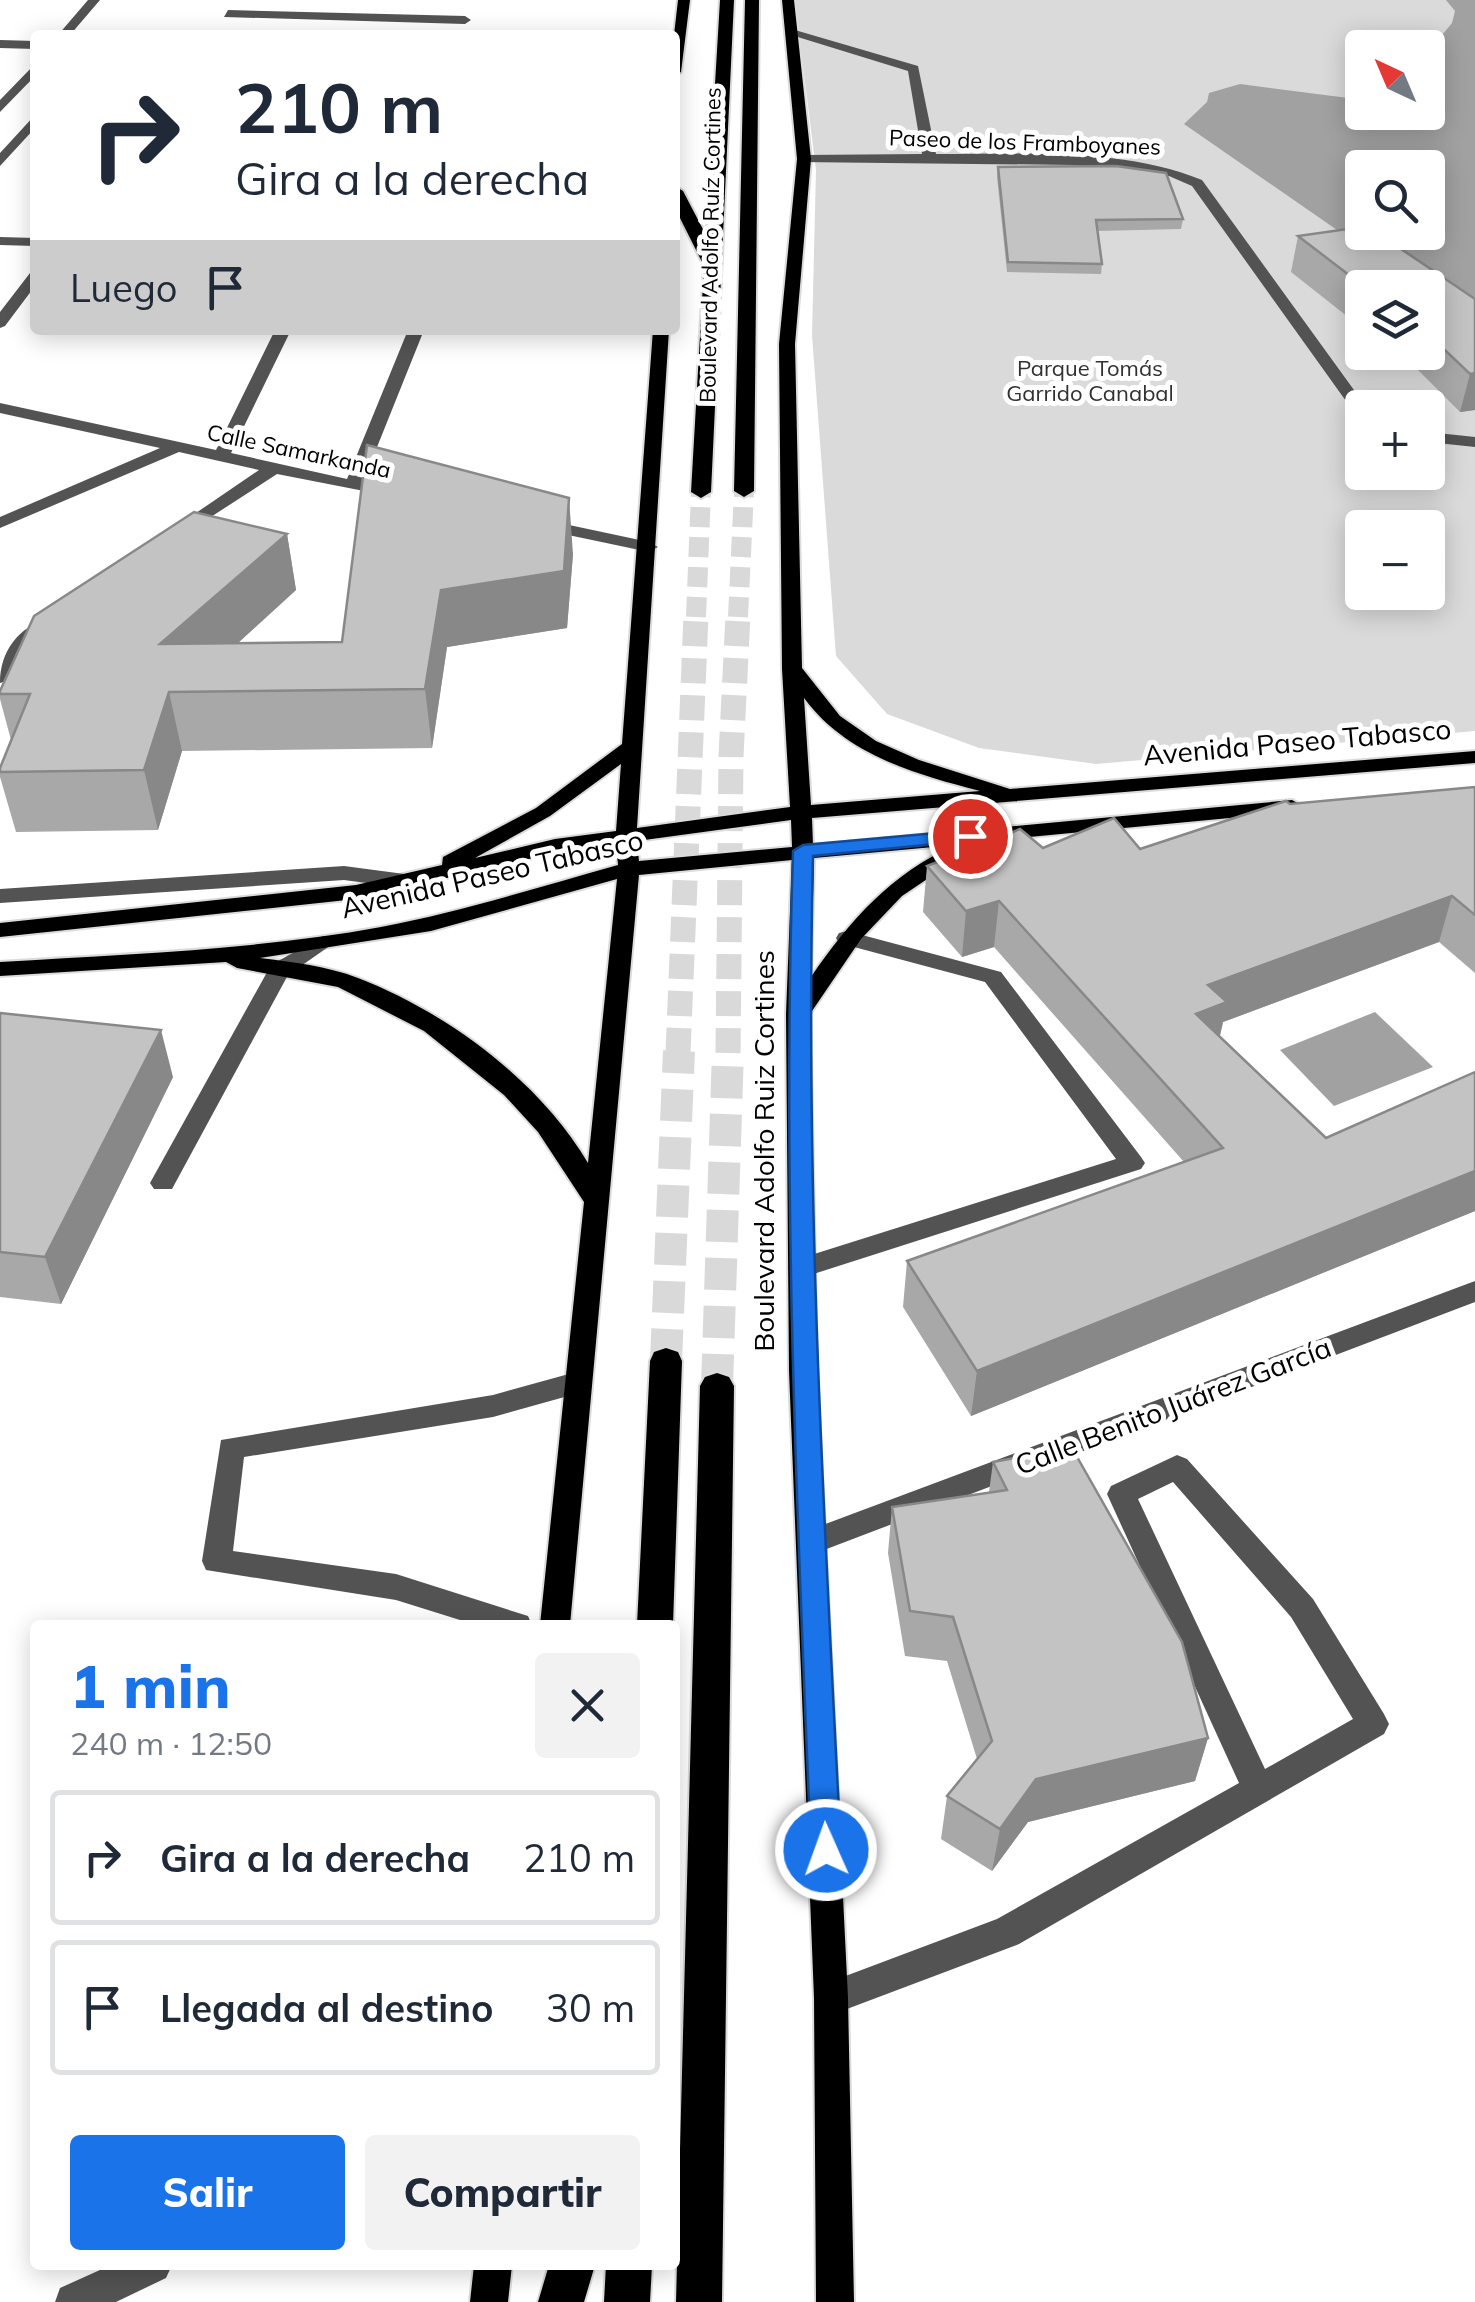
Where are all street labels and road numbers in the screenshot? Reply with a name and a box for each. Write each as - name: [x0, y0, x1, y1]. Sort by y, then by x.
- street label: Boulevard Adolfo Ruíz Cortines: [693, 87, 727, 403]
- street label: Paseo de los Framboyanes: [889, 123, 1161, 161]
- street label: Calle Samarkanda: [205, 418, 393, 484]
- street label: Avenida Paseo Tabasco: [1141, 711, 1452, 772]
- street label: Avenida Paseo Tabasco: [337, 822, 646, 925]
- street label: Boulevard Adolfo Ruiz Cortines: [746, 950, 781, 1352]
- street label: Calle Benito Juárez García: [1010, 1329, 1336, 1482]

